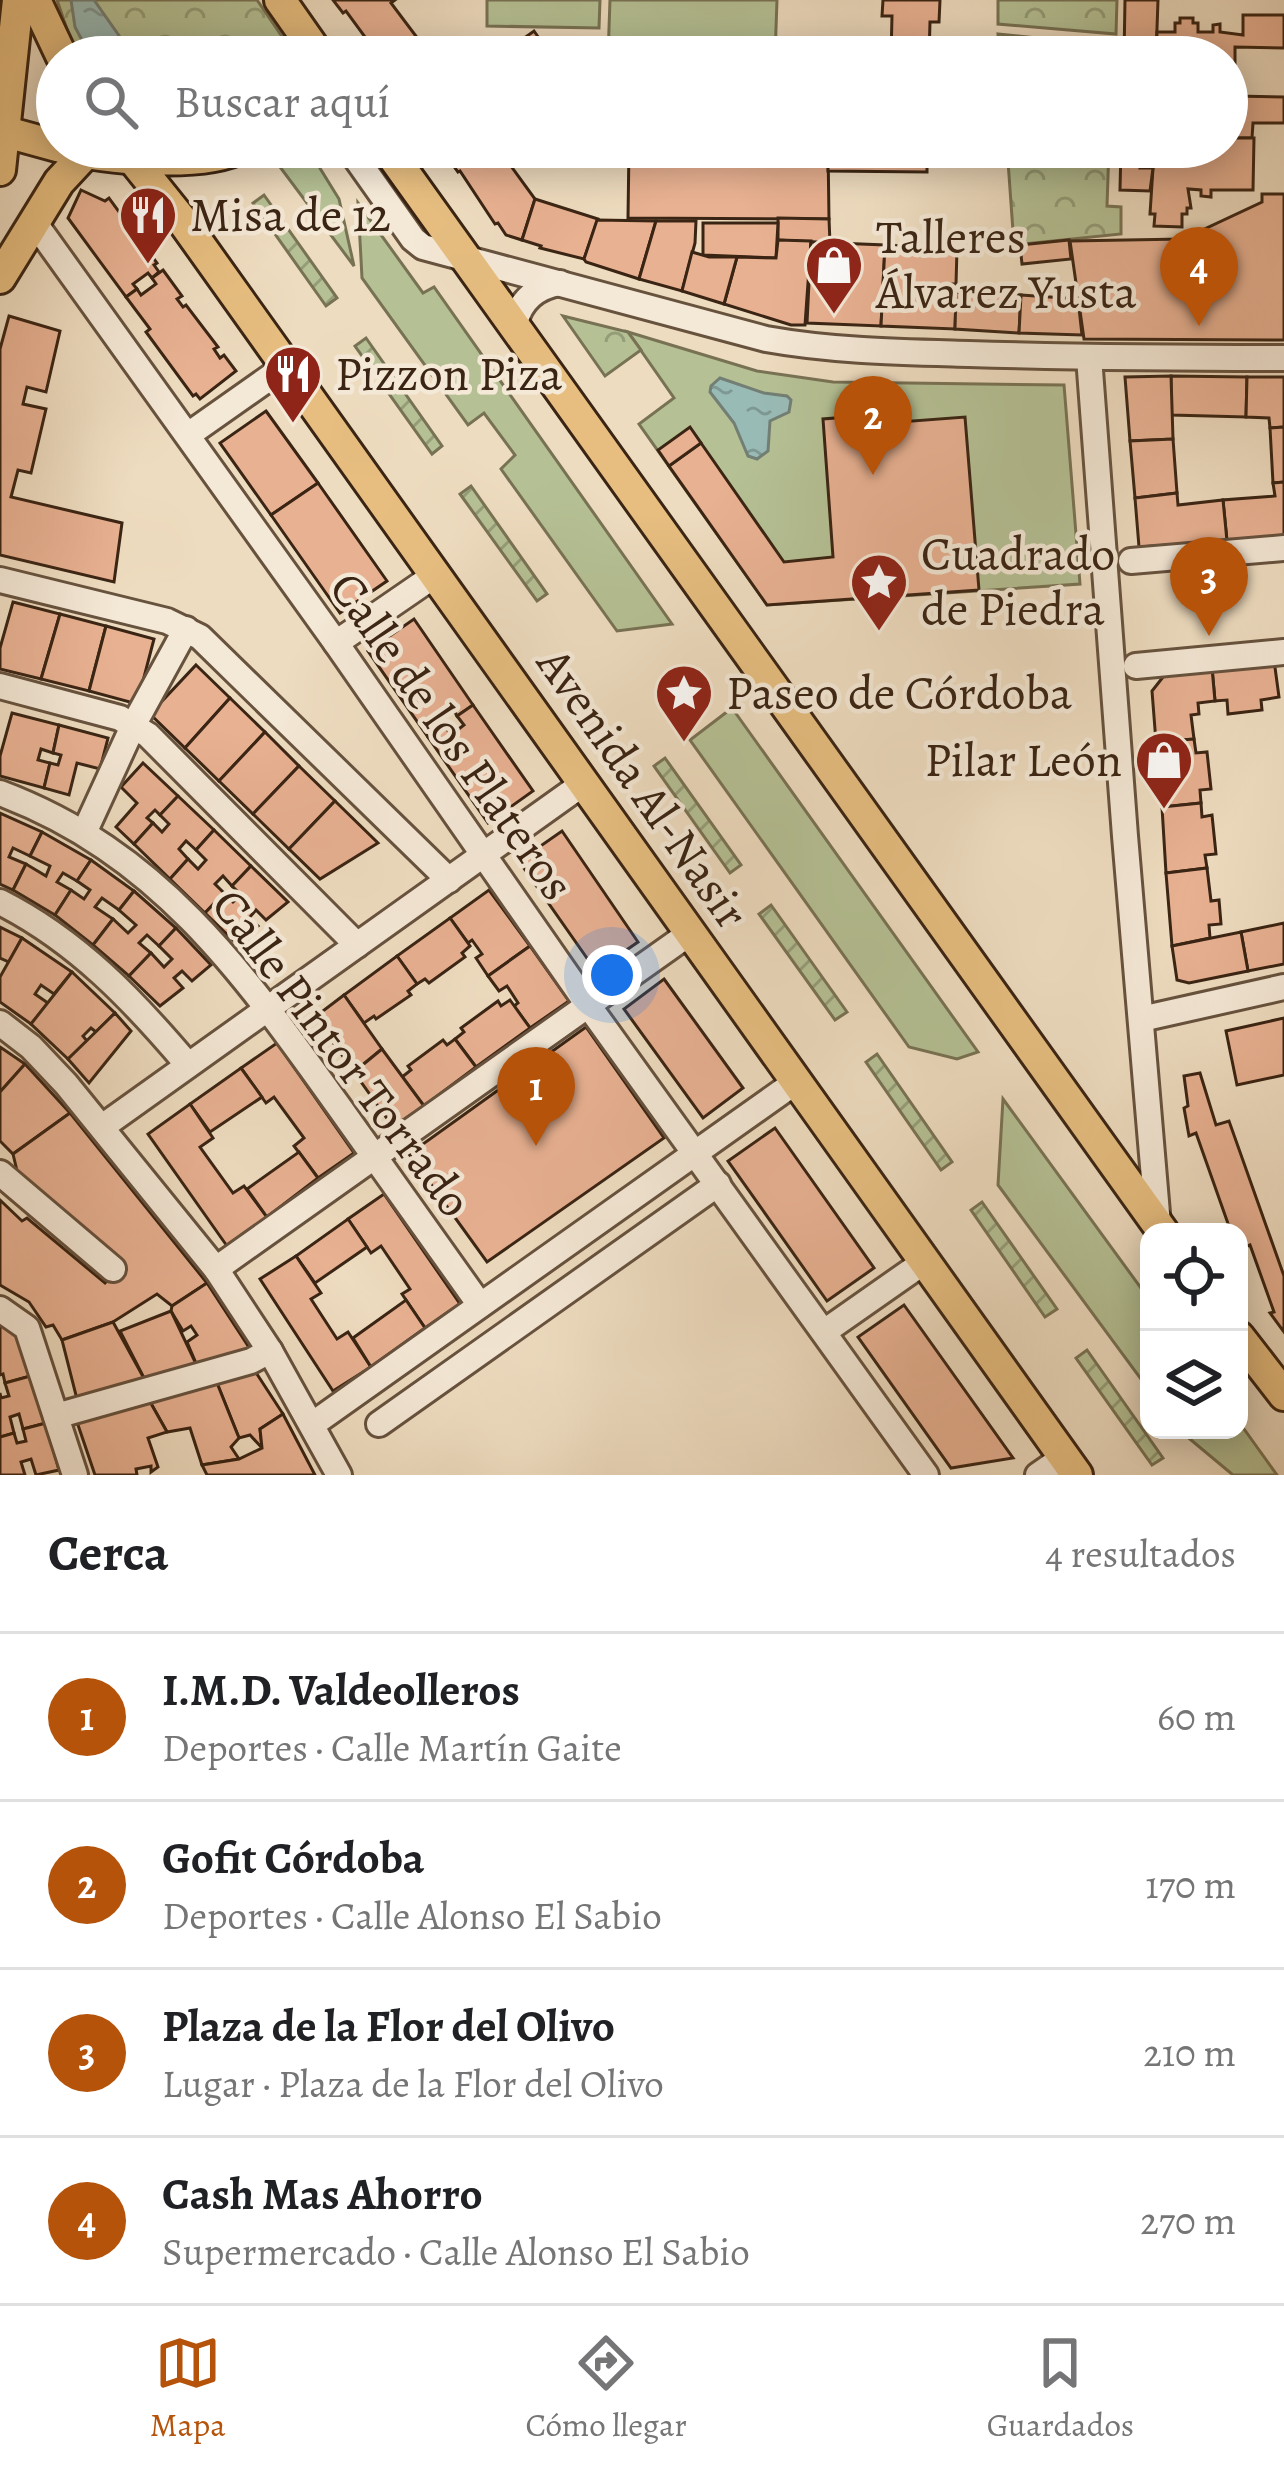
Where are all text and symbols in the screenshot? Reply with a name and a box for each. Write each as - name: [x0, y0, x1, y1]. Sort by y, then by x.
- search box: [36, 36, 1248, 168]
- icon: search: [78, 69, 144, 135]
- text: Buscar aquí: [174, 71, 390, 133]
- place label: Misa de 12: [190, 182, 391, 248]
- restaurant icon: Misa de 12: [117, 184, 179, 266]
- place label: Talleres Álvarez Yusta: [875, 204, 1137, 325]
- pin: 4: [1160, 227, 1238, 326]
- shop icon: Talleres Álvarez Yusta: [803, 234, 865, 316]
- place label: Pizzon Piza: [335, 341, 563, 407]
- restaurant icon: Pizzon Piza: [262, 343, 324, 425]
- pin: 2: [834, 376, 912, 475]
- place label: Cuadrado de Piedra: [921, 521, 1115, 642]
- pin: 3: [1170, 537, 1248, 636]
- place icon: Cuadrado de Piedra: [848, 551, 910, 633]
- street label: Calle de los Plateros: [314, 559, 590, 913]
- street label: Avenida Al-Nasir: [521, 633, 764, 942]
- place label: Paseo de Córdoba: [726, 660, 1073, 726]
- place icon: Paseo de Córdoba: [653, 662, 715, 744]
- place label: Pilar León: [924, 727, 1122, 793]
- shop icon: Pilar León: [1133, 729, 1195, 811]
- street label: Calle Pintor Torrado: [197, 875, 487, 1231]
- your location: [582, 945, 642, 1005]
- pin: 1: [497, 1047, 575, 1146]
- map controls: [1140, 1223, 1248, 1439]
- button: locate: [1140, 1223, 1248, 1331]
- button: layers: [1140, 1331, 1248, 1439]
- text: Cerca: [48, 1518, 169, 1588]
- text: 4 resultados: [1045, 1527, 1236, 1580]
- text: I.M.D. Valdeolleros: [162, 1659, 520, 1721]
- text: 1: [80, 1690, 94, 1743]
- text: 60 m: [1157, 1690, 1236, 1743]
- text: Deportes · Calle Martín Gaite: [162, 1721, 622, 1774]
- text: Gofit Córdoba: [162, 1827, 425, 1889]
- text: 2: [78, 1858, 96, 1911]
- text: 170 m: [1145, 1858, 1236, 1911]
- text: Deportes · Calle Alonso El Sabio: [162, 1889, 662, 1942]
- text: Plaza de la Flor del Olivo: [162, 1995, 615, 2057]
- text: 3: [79, 2026, 95, 2079]
- text: 210 m: [1143, 2026, 1236, 2079]
- text: Lugar · Plaza de la Flor del Olivo: [162, 2057, 664, 2110]
- text: Cash Mas Ahorro: [162, 2163, 483, 2225]
- text: 4: [78, 2194, 96, 2247]
- text: 270 m: [1140, 2194, 1236, 2247]
- text: Supermercado · Calle Alonso El Sabio: [162, 2225, 750, 2278]
- tab: Mapa: [150, 2330, 226, 2447]
- tab: Cómo llegar: [525, 2330, 687, 2447]
- tab: Guardados: [987, 2330, 1134, 2447]

